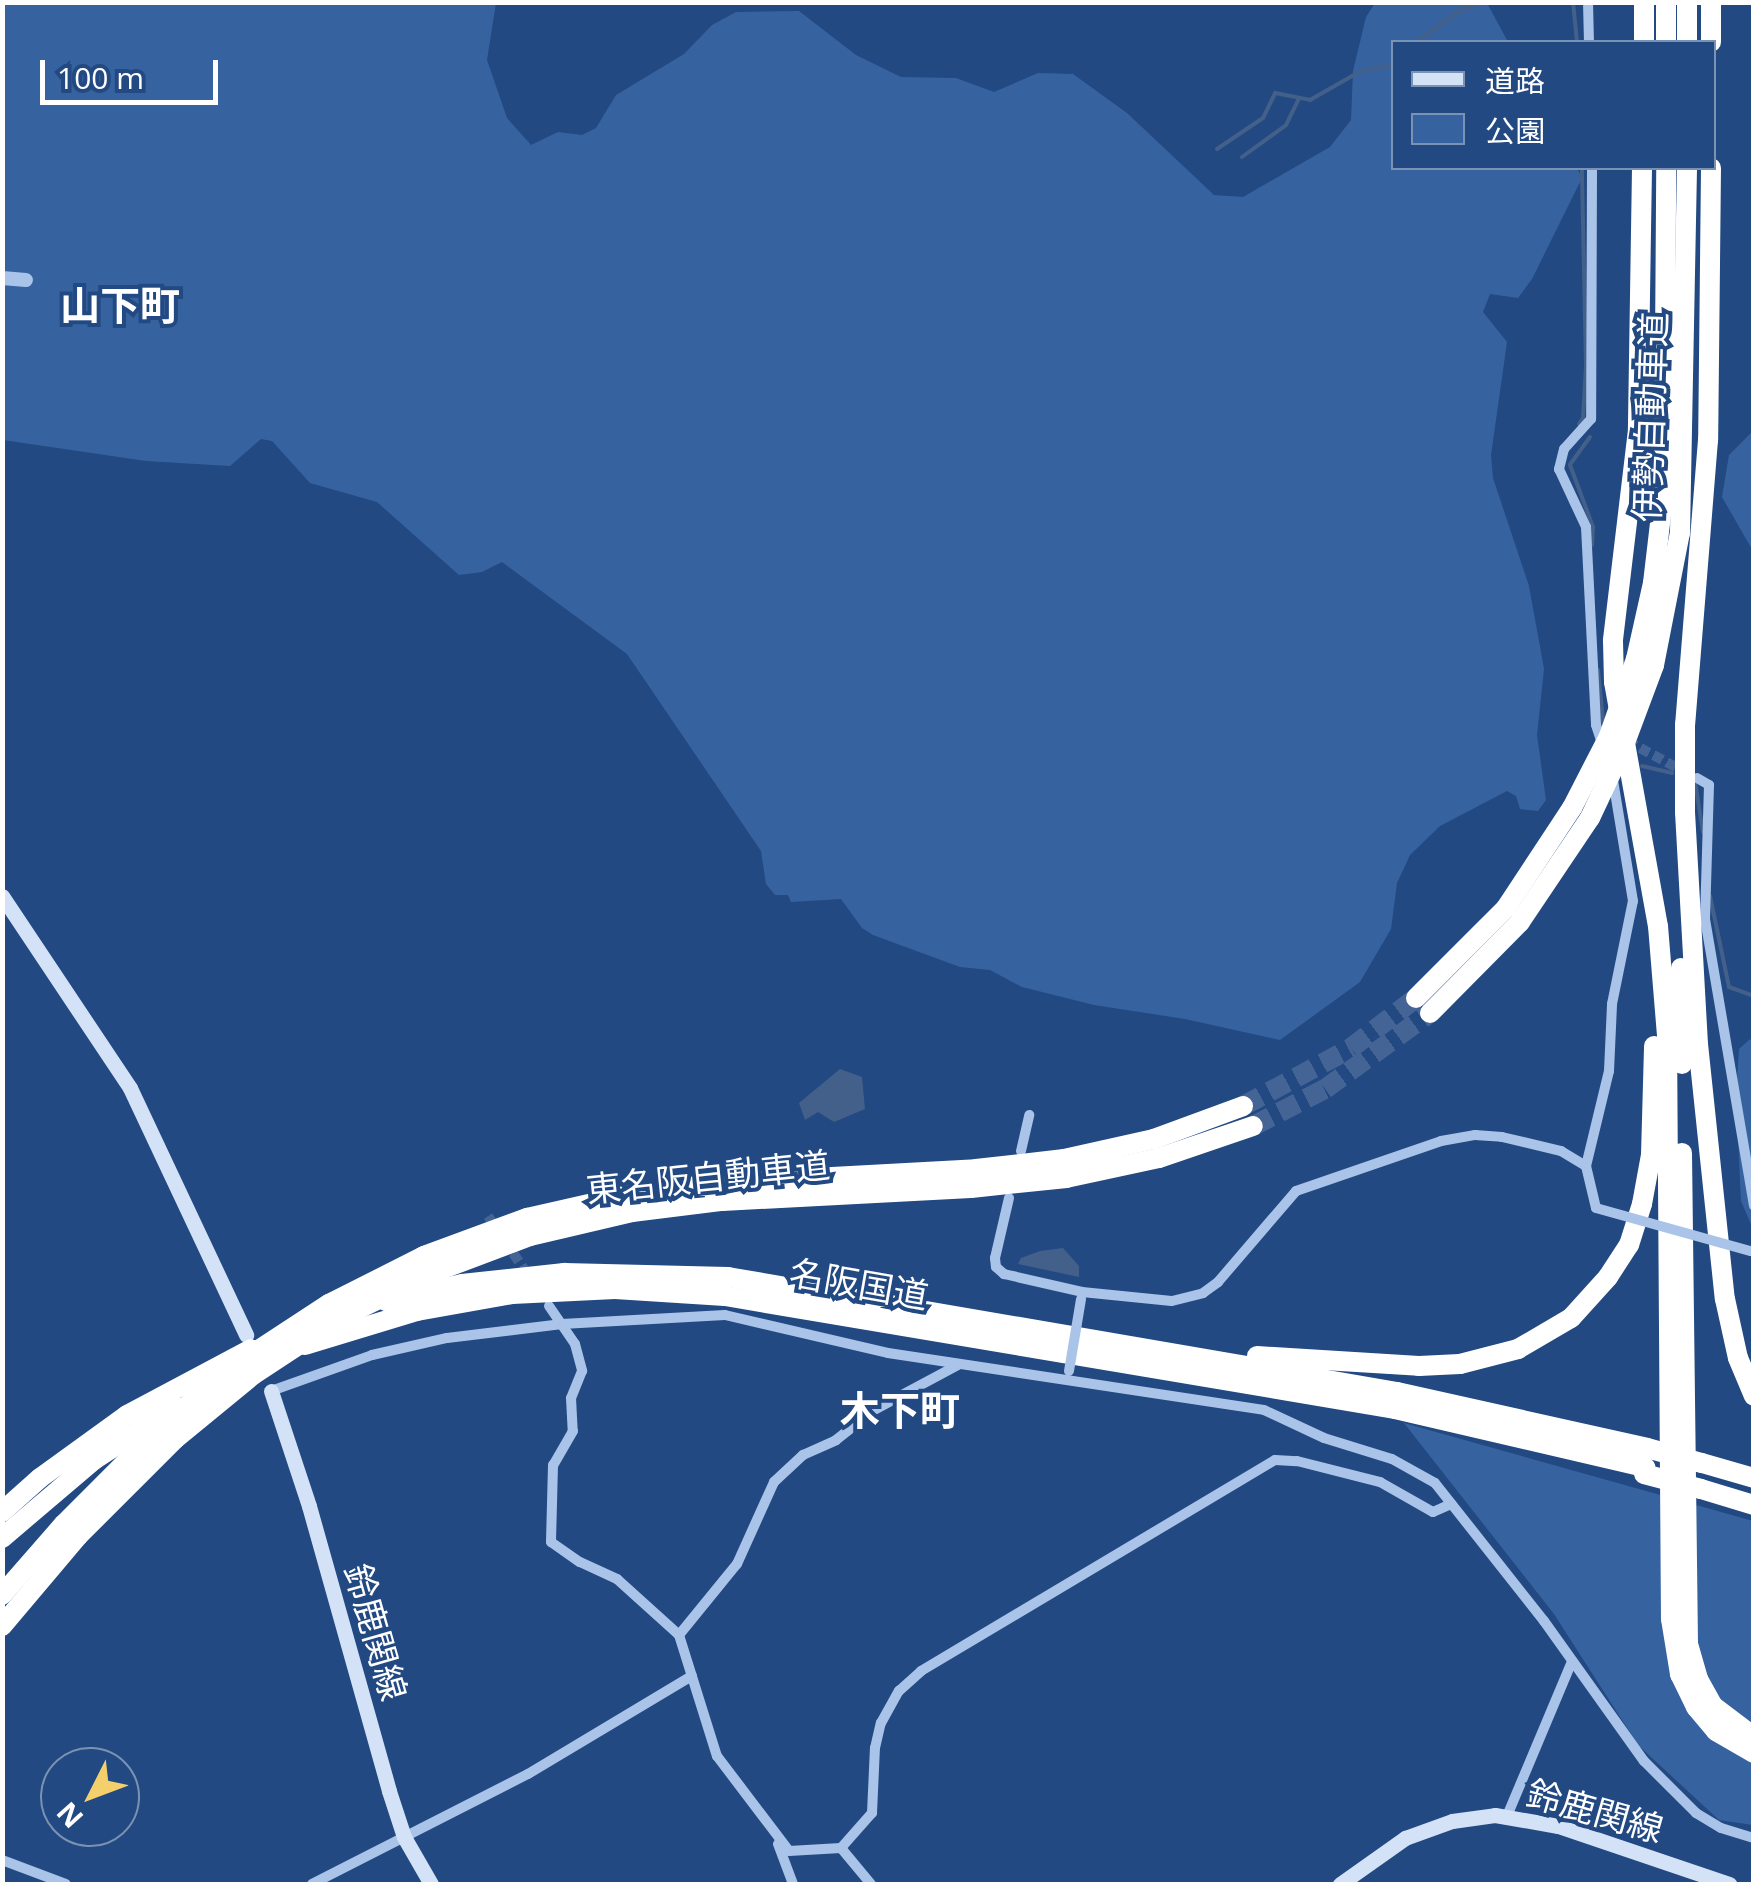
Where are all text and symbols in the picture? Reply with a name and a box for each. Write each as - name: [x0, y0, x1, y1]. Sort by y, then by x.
- scale bar: [45, 40, 222, 102]
- legend: [1391, 40, 1716, 170]
- text: 100 m: [57, 57, 144, 98]
- text: 道路: [1485, 60, 1545, 101]
- text: 公園: [1485, 110, 1545, 151]
- district label: 山下町: [60, 281, 180, 329]
- street label: 伊勢自動車道: [1625, 311, 1675, 523]
- street label: 東名阪自動車道: [584, 1143, 832, 1211]
- street label: 名阪国道: [786, 1251, 932, 1317]
- district label: 木下町: [840, 1386, 960, 1434]
- street label: 鈴鹿関線: [337, 1559, 415, 1705]
- north arrow: [40, 1747, 140, 1847]
- street label: 鈴鹿関線: [1522, 1772, 1668, 1850]
- text: N: [47, 1795, 91, 1837]

